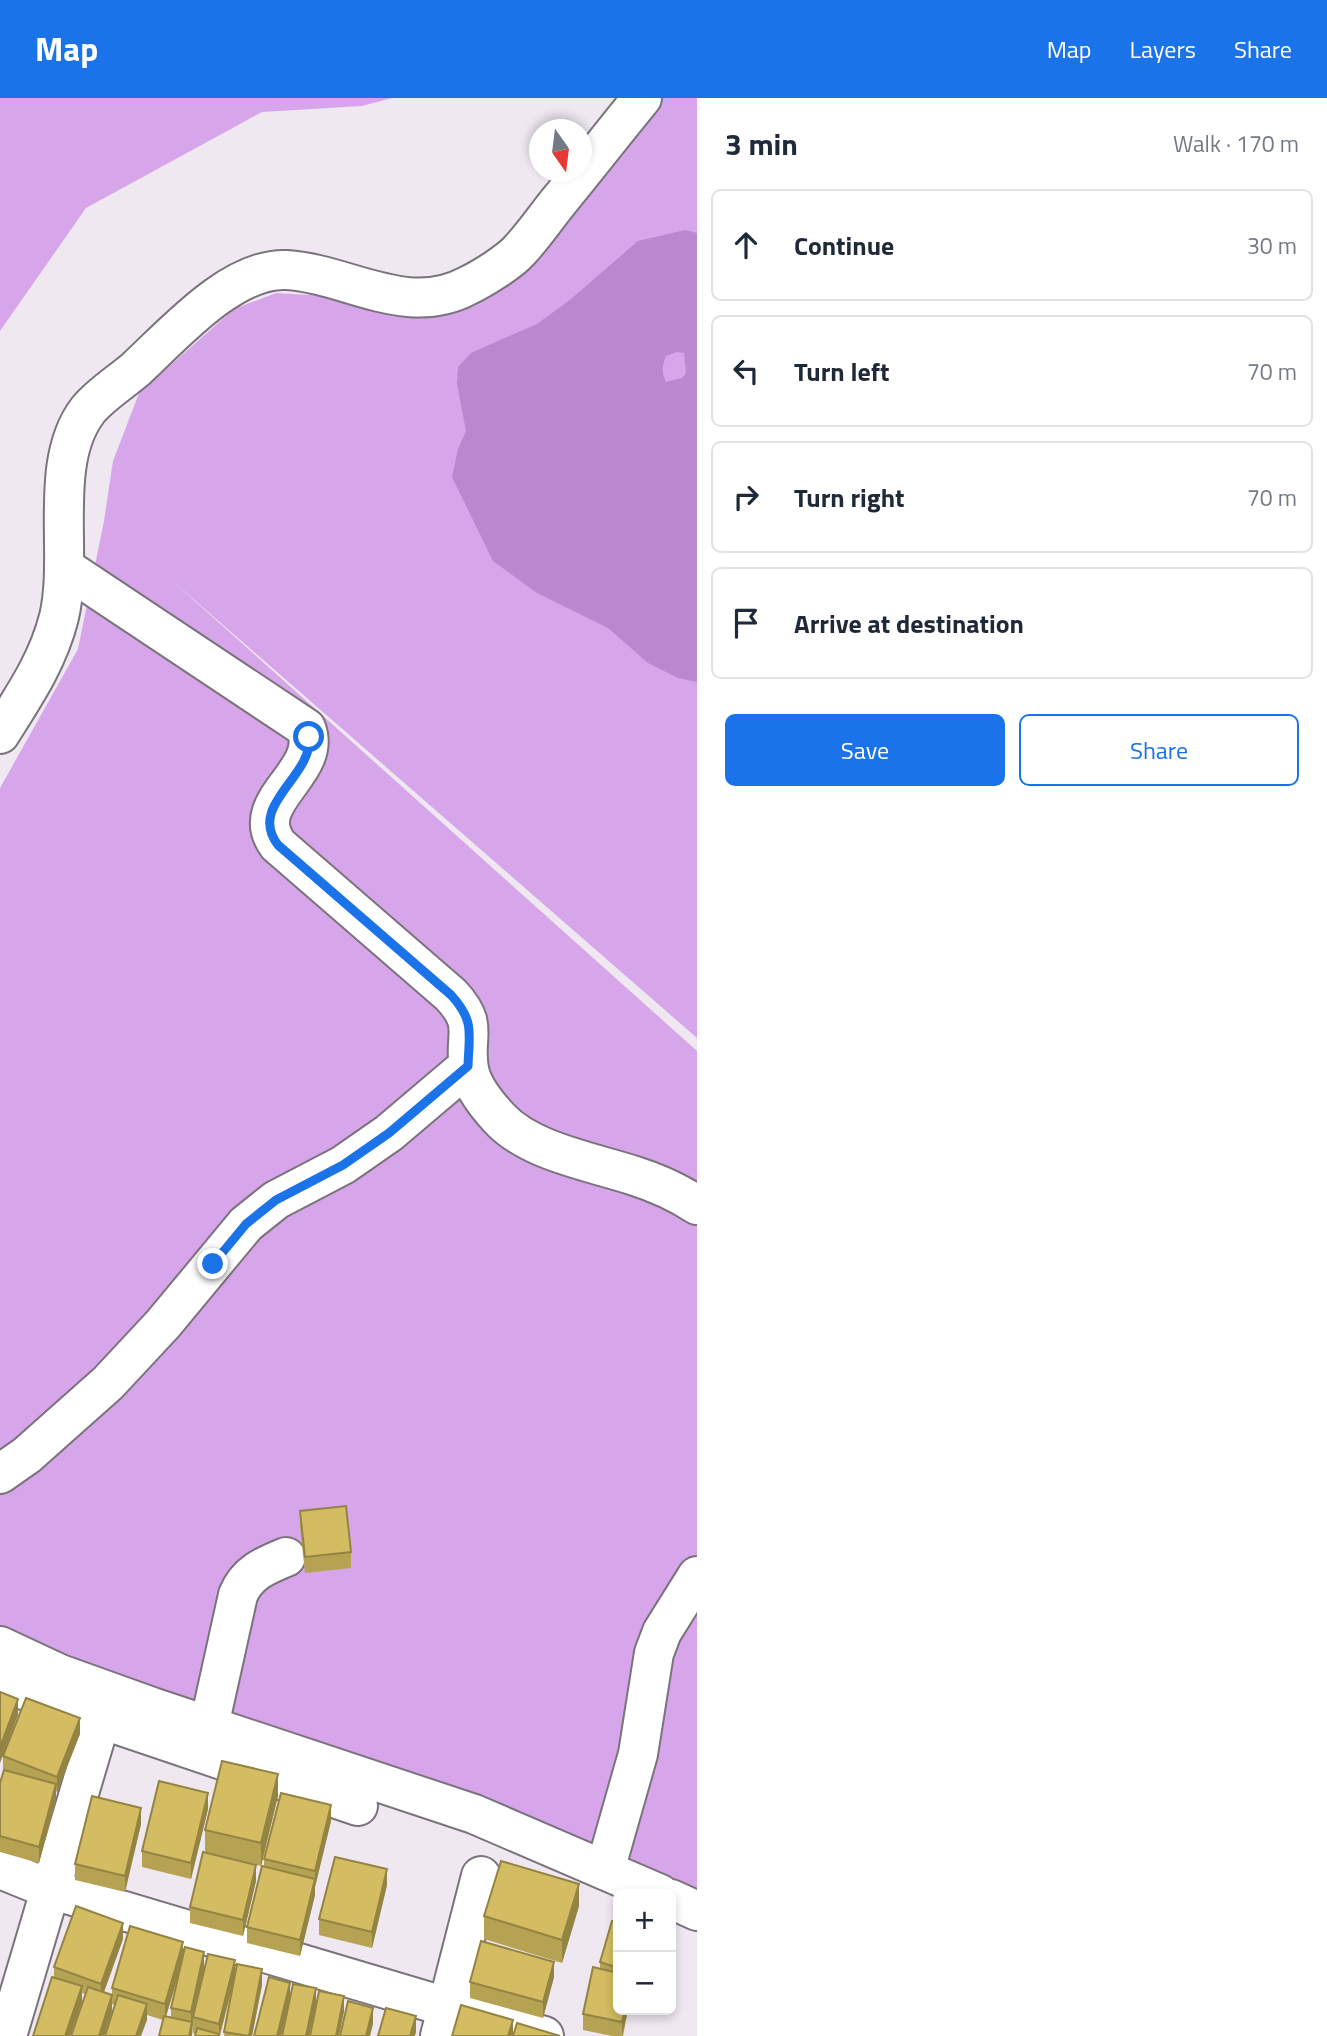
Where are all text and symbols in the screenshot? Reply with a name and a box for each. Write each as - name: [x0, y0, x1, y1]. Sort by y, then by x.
- text: Map: [35, 24, 98, 74]
- text: Map: [1047, 31, 1092, 67]
- text: Layers: [1130, 31, 1196, 67]
- text: Share: [1234, 31, 1292, 67]
- north arrow: [529, 119, 592, 182]
- text: 3 min: [725, 121, 798, 167]
- text: Walk · 170 m: [1173, 126, 1299, 161]
- icon: ahead: [727, 226, 765, 264]
- text: Continue: [794, 226, 894, 265]
- text: 30 m: [1247, 228, 1297, 263]
- icon: left: [727, 352, 765, 390]
- text: Turn left: [794, 352, 889, 391]
- text: 70 m: [1247, 354, 1297, 389]
- icon: right: [727, 478, 765, 516]
- text: Turn right: [794, 478, 905, 517]
- text: 70 m: [1247, 480, 1297, 515]
- icon: arrive: [727, 604, 765, 642]
- text: Arrive at destination: [794, 604, 1024, 643]
- button: Save: [725, 714, 1005, 786]
- button: Share: [1019, 714, 1299, 786]
- route start: [293, 721, 324, 752]
- route end: [197, 1248, 228, 1279]
- map controls: [613, 1889, 676, 2015]
- button: +: [613, 1889, 676, 1952]
- button: −: [613, 1952, 676, 2015]

